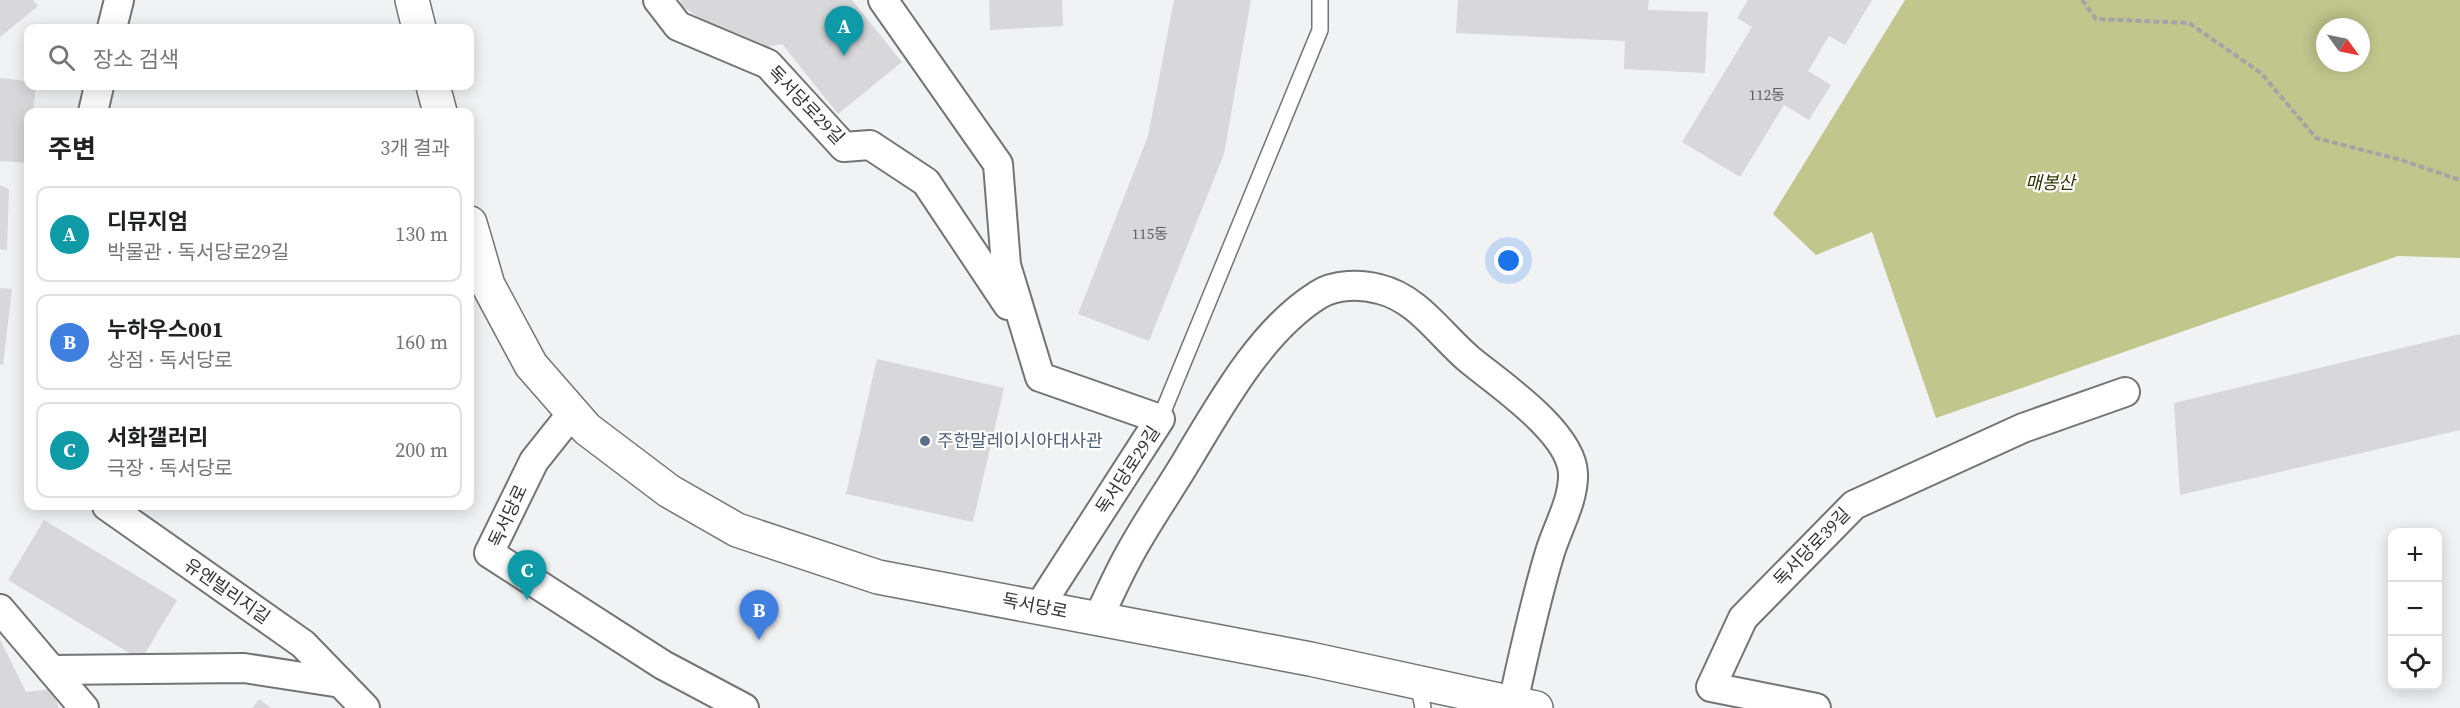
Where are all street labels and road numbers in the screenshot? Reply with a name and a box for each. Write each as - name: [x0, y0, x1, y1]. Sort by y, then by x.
- street label: 독서당로29길: [762, 60, 850, 150]
- street label: 독서당로29길: [1090, 421, 1166, 519]
- street label: 독서당로: [482, 480, 533, 551]
- street label: 독서당로39길: [1768, 502, 1856, 592]
- street label: 유엔빌리지길: [179, 552, 275, 629]
- street label: 독서당로: [1000, 587, 1070, 624]

